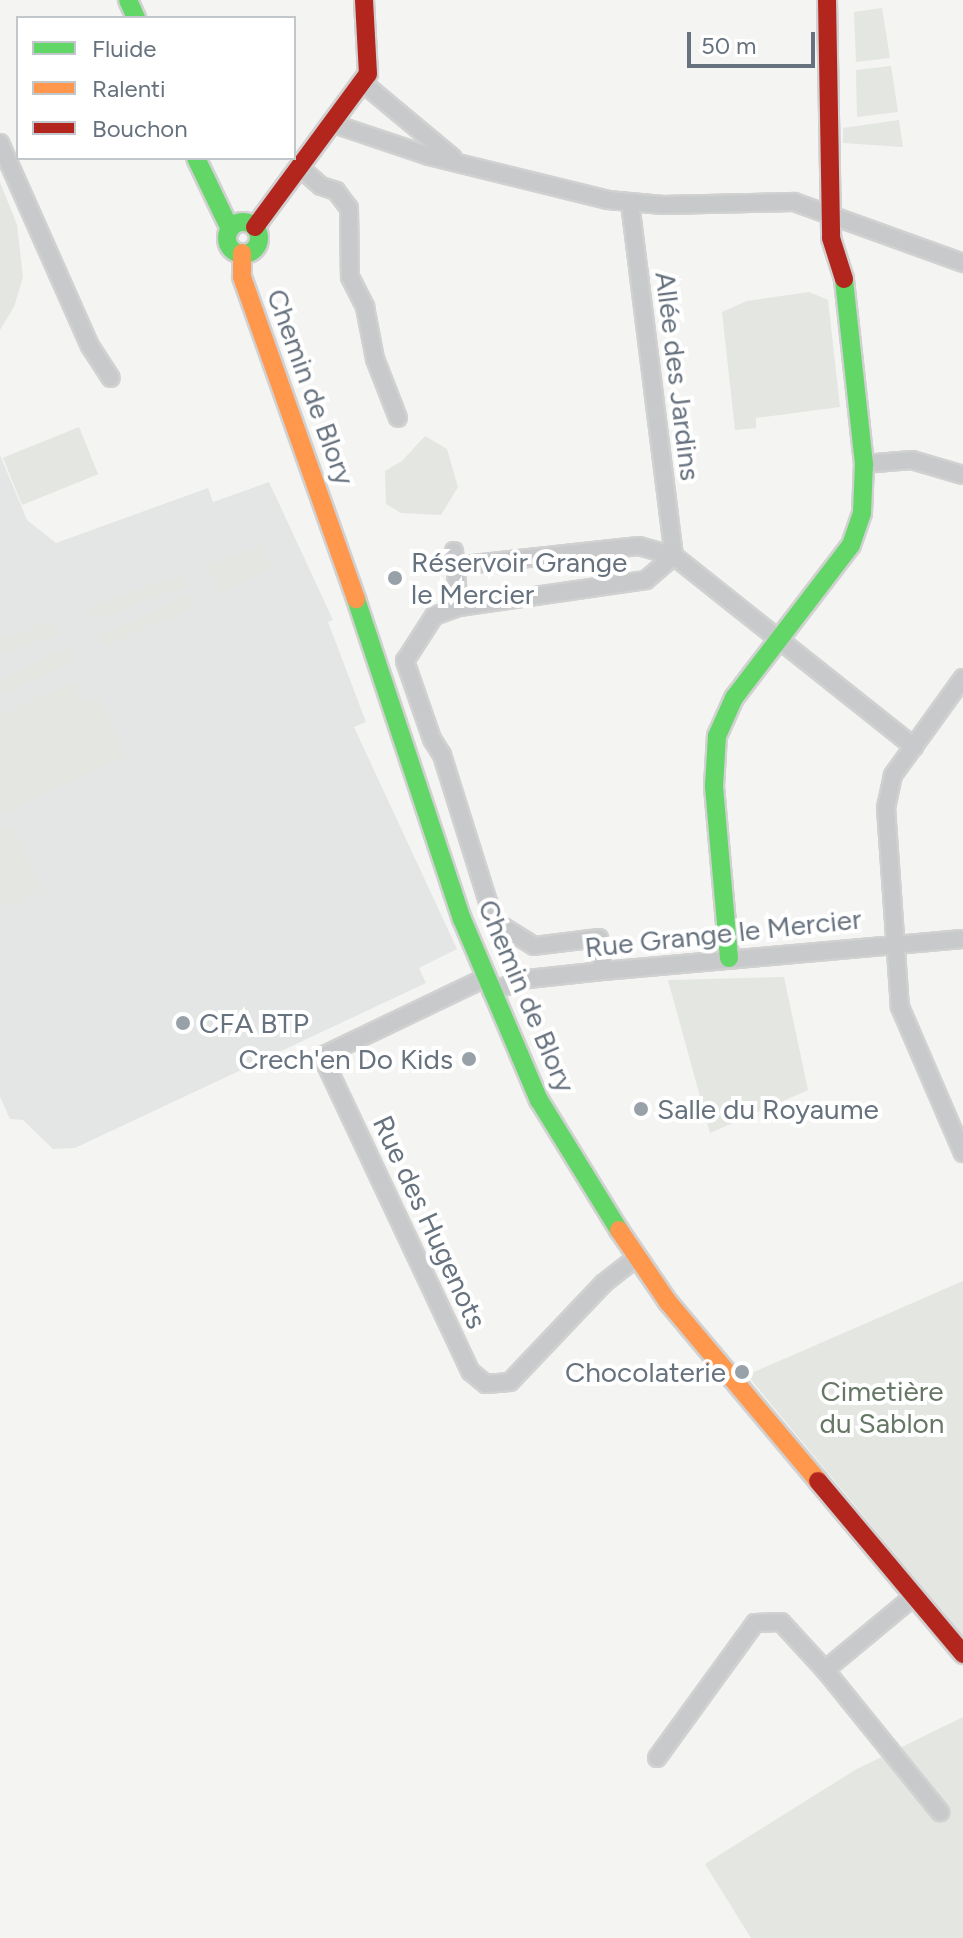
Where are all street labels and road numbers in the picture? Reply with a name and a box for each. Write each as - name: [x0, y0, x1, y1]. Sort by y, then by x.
- street label: Allée des Jardins: [649, 270, 707, 482]
- street label: Chemin de Blory: [260, 284, 362, 490]
- street label: Chemin de Blory: [471, 894, 583, 1098]
- street label: Rue Grange le Mercier: [583, 902, 863, 964]
- street label: Rue des Hugenots: [366, 1110, 494, 1334]

